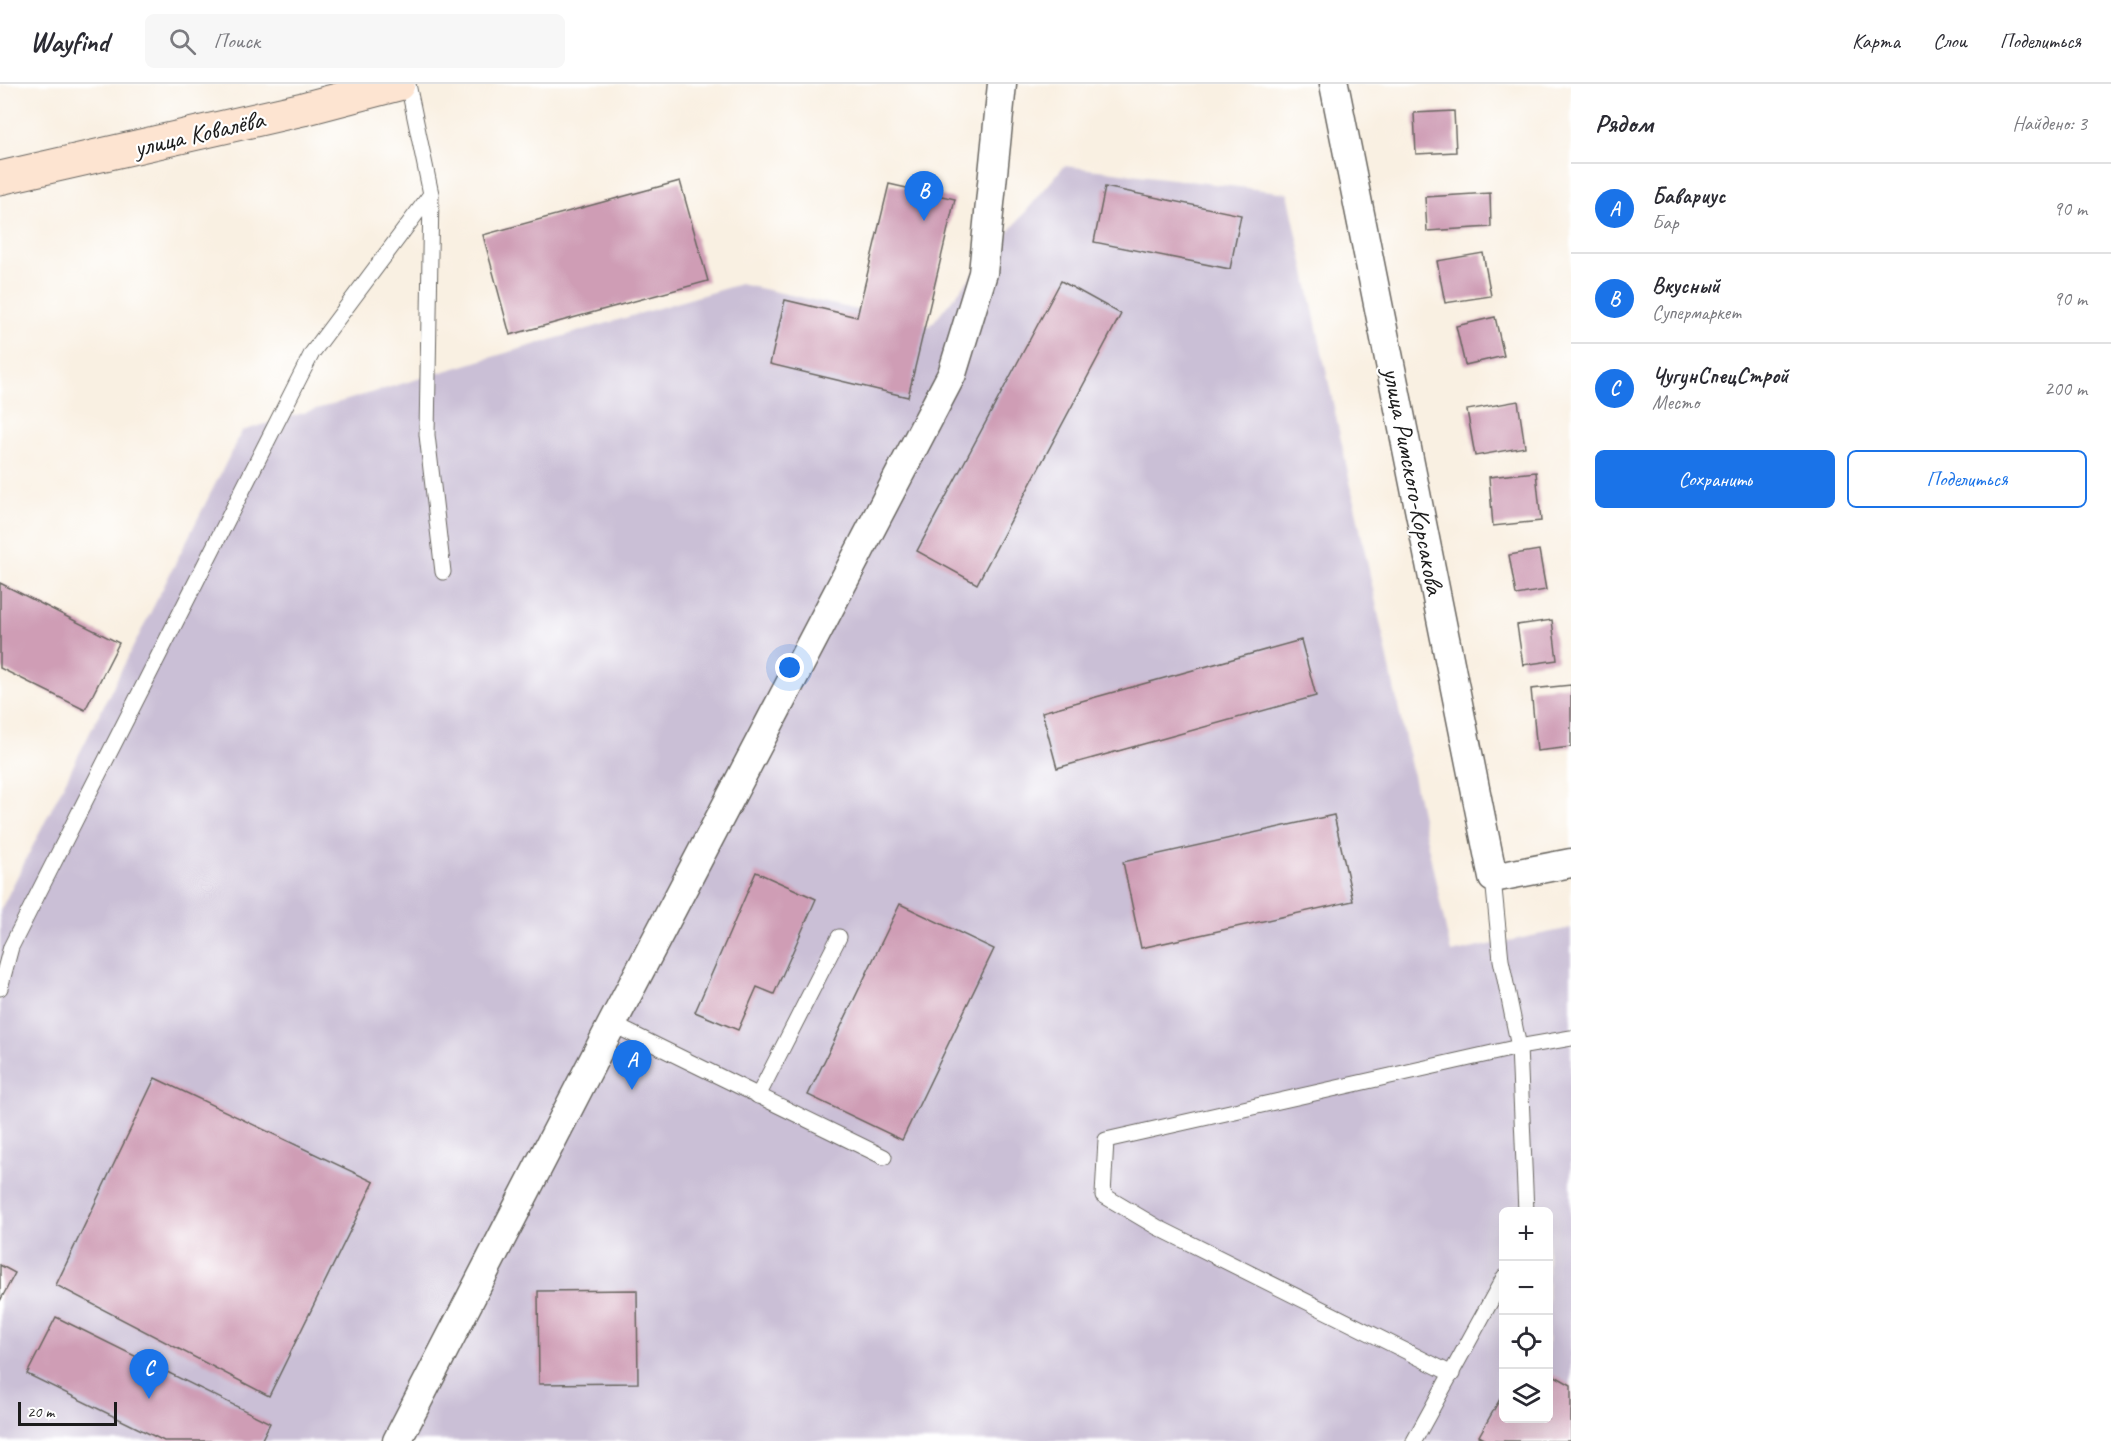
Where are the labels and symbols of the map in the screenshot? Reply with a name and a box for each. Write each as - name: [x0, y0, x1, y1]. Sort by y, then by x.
- street label: улица Ковалёва: [129, 102, 269, 165]
- pin: B: [904, 172, 944, 221]
- street label: улица Римского-Корсакова: [1375, 363, 1452, 599]
- your location: [775, 653, 804, 682]
- pin: A: [612, 1040, 652, 1090]
- pin: C: [130, 1350, 168, 1399]
- scale bar: [18, 1399, 117, 1426]

